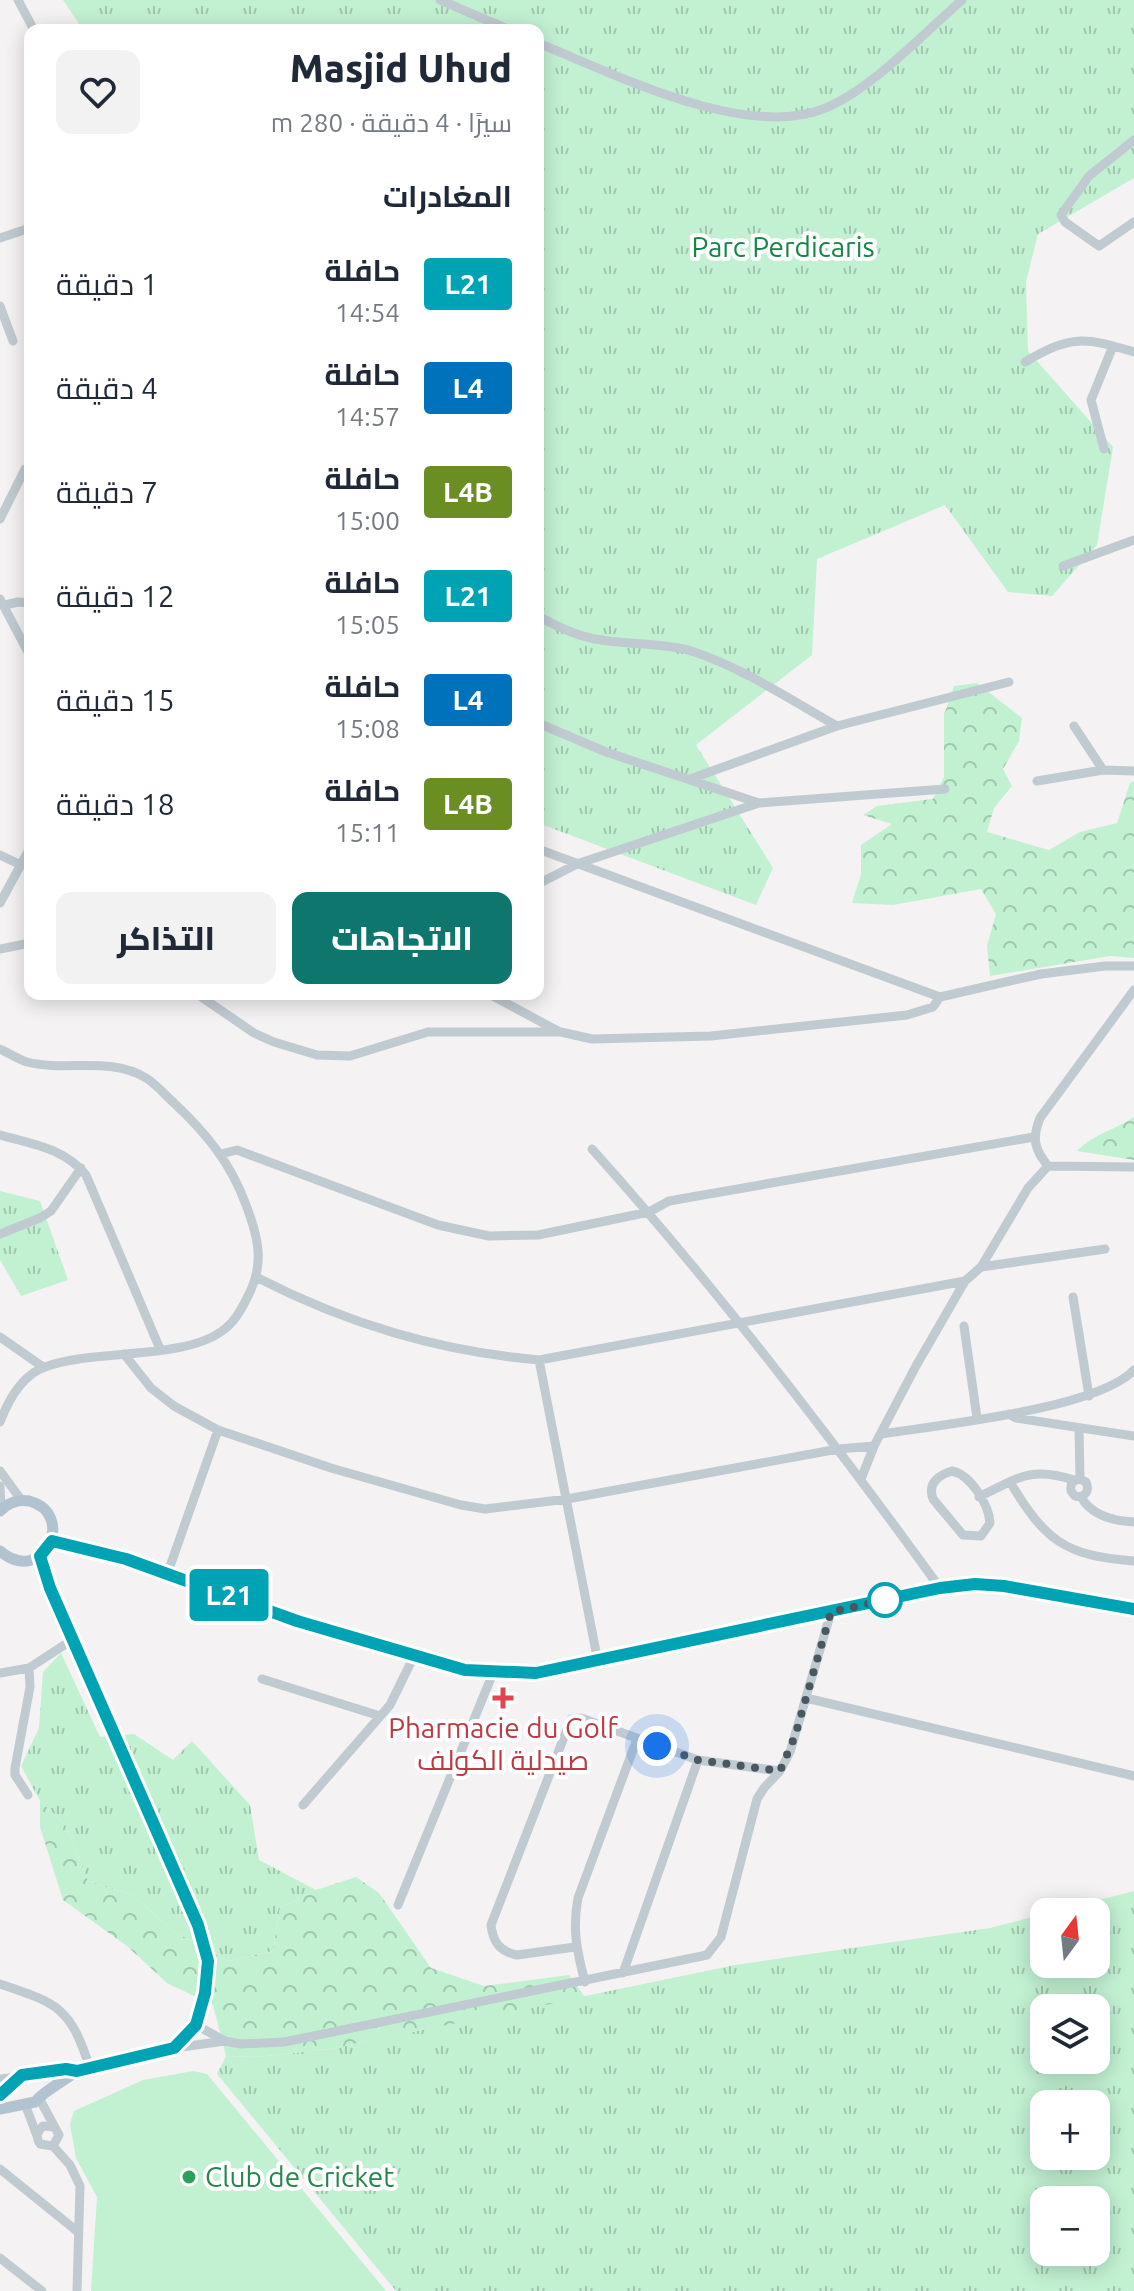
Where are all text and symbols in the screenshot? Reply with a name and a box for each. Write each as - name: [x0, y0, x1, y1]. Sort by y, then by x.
- text: Masjid Uhud: [290, 47, 512, 89]
- button: heart: [56, 50, 140, 134]
- text: سيرًا · 4 دقيقة · 280 m: [271, 108, 512, 137]
- text: المغادرات: [383, 179, 512, 213]
- park label: Parc Perdicaris: [691, 231, 875, 262]
- text: حافلة: [325, 253, 400, 287]
- text: 1 دقيقة: [56, 267, 158, 301]
- text: L21: [445, 268, 491, 299]
- text: 14:54: [335, 298, 400, 327]
- text: حافلة: [325, 357, 400, 391]
- text: 4 دقيقة: [56, 371, 158, 405]
- text: L4: [452, 372, 484, 403]
- text: 14:57: [335, 402, 400, 431]
- text: حافلة: [325, 461, 400, 495]
- text: 7 دقيقة: [56, 475, 158, 509]
- text: L4B: [443, 476, 493, 507]
- text: 15:00: [335, 506, 400, 535]
- text: حافلة: [325, 565, 400, 599]
- text: 12 دقيقة: [56, 579, 175, 613]
- text: L21: [445, 580, 491, 611]
- text: 15:05: [335, 610, 400, 639]
- text: حافلة: [325, 669, 400, 703]
- text: 15 دقيقة: [56, 683, 175, 717]
- text: L4: [452, 684, 484, 715]
- text: 15:08: [335, 714, 400, 743]
- text: حافلة: [325, 773, 400, 807]
- text: 18 دقيقة: [56, 787, 175, 821]
- text: L4B: [443, 788, 493, 819]
- text: 15:11: [335, 818, 400, 847]
- button: التذاكر: [56, 892, 276, 984]
- button: الاتجاهات: [292, 892, 512, 984]
- line badge: L21: [183, 1569, 275, 1621]
- text: L21: [206, 1579, 252, 1610]
- unlabelled marker: [868, 1583, 902, 1617]
- marker: Pharmacie du Golf صيدلية الكولف: [494, 1689, 512, 1707]
- place label: Pharmacie du Golf صيدلية الكولف: [388, 1712, 618, 1776]
- your location: [637, 1726, 677, 1766]
- north arrow: [1030, 1898, 1110, 1978]
- map controls: [1030, 1898, 1110, 2266]
- button: layers: [1030, 1994, 1110, 2074]
- button: +: [1030, 2090, 1110, 2170]
- place label: Club de Cricket: [205, 2161, 394, 2192]
- marker: Club de Cricket: [180, 2168, 198, 2186]
- button: −: [1030, 2186, 1110, 2266]

